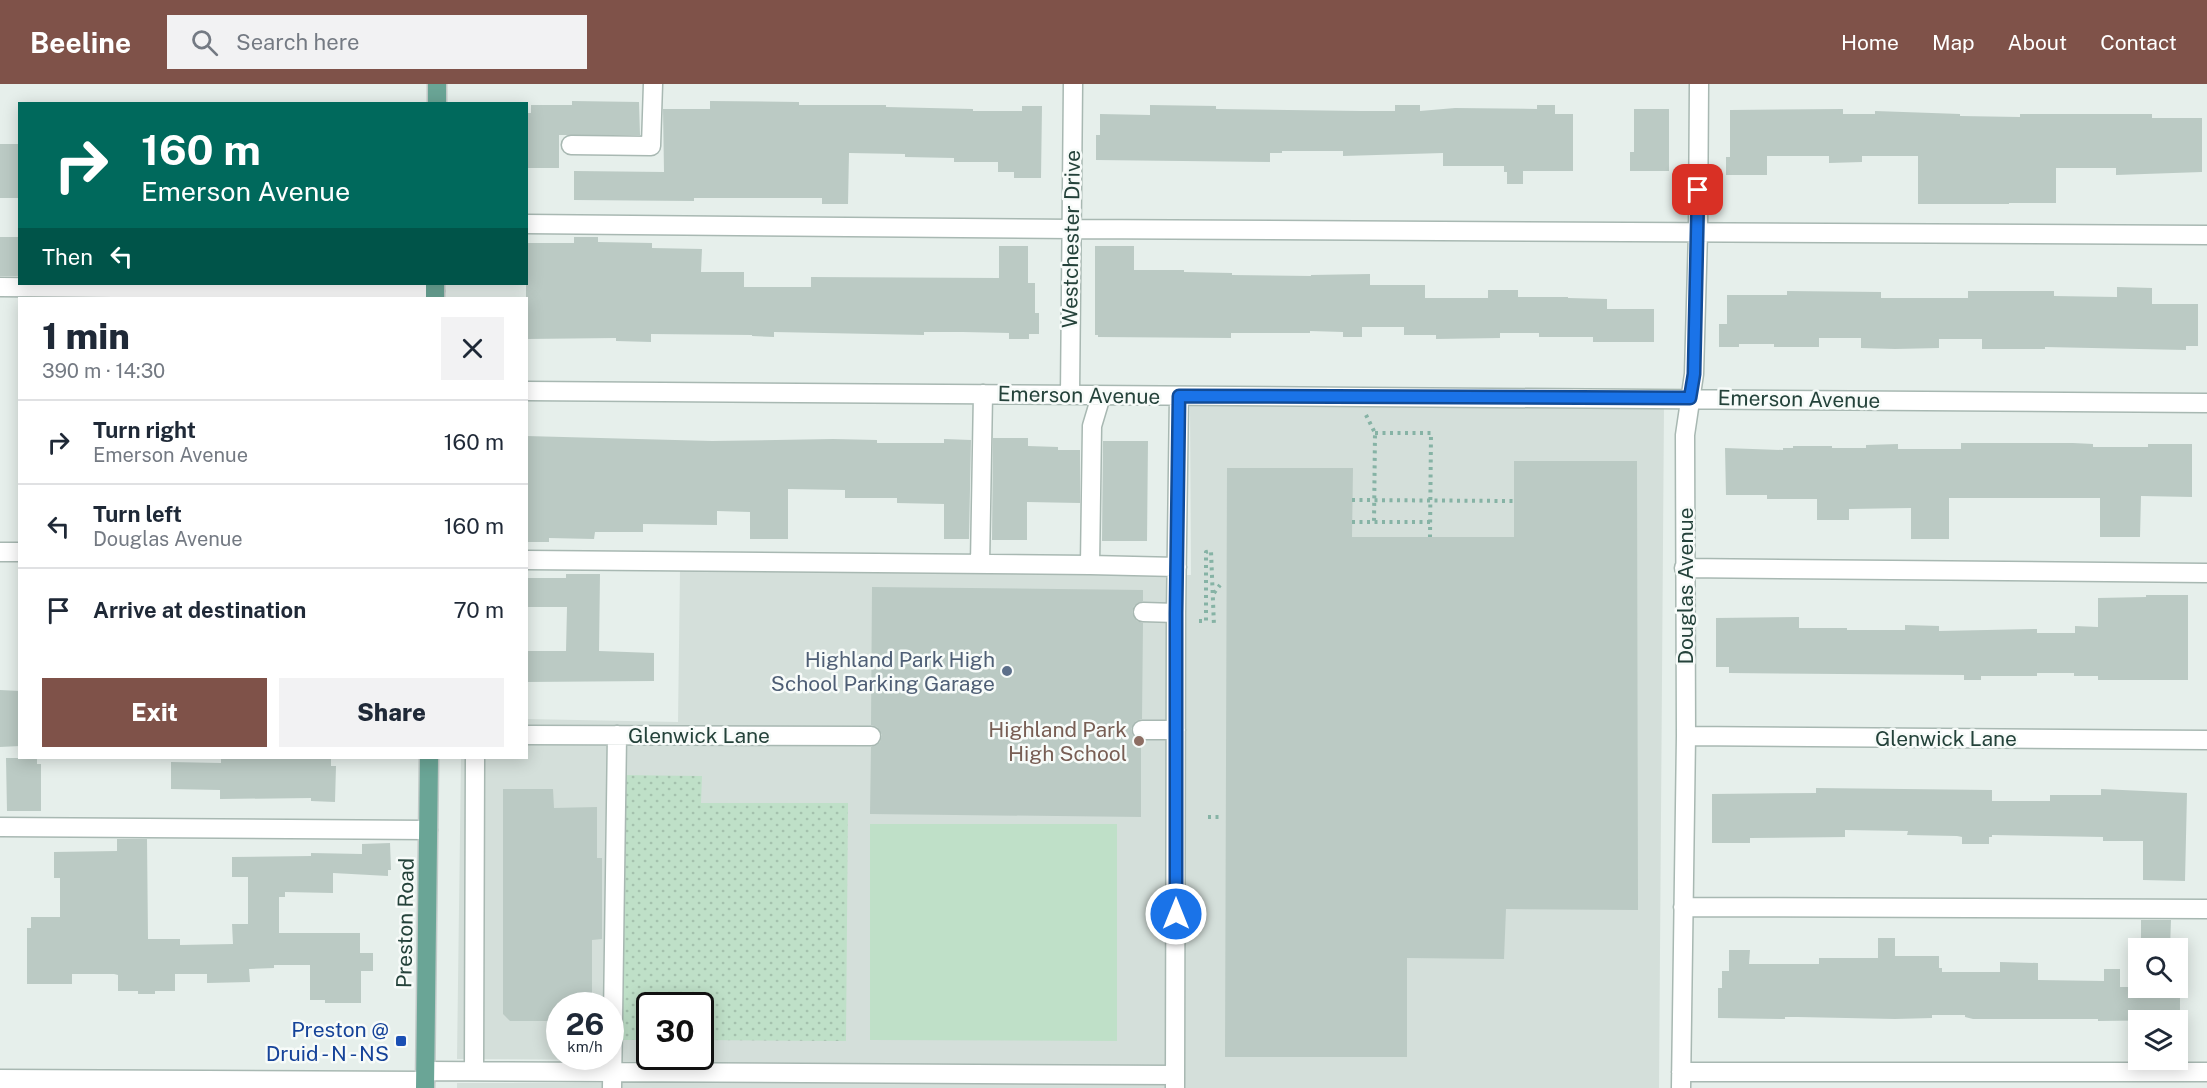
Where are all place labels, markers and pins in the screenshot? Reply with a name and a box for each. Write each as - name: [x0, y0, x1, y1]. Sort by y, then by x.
- pin: [1672, 164, 1723, 215]
- place label: Highland Park High School Parking Garage: [771, 647, 995, 696]
- marker: Highland Park High School Parking Garage: [1000, 664, 1014, 678]
- place label: Highland Park High School: [988, 717, 1127, 766]
- marker: Highland Park High School: [1132, 734, 1146, 748]
- place label: Preston @ Druid - N - NS: [266, 1017, 389, 1066]
- marker: Preston @ Druid - N - NS: [394, 1034, 408, 1048]

